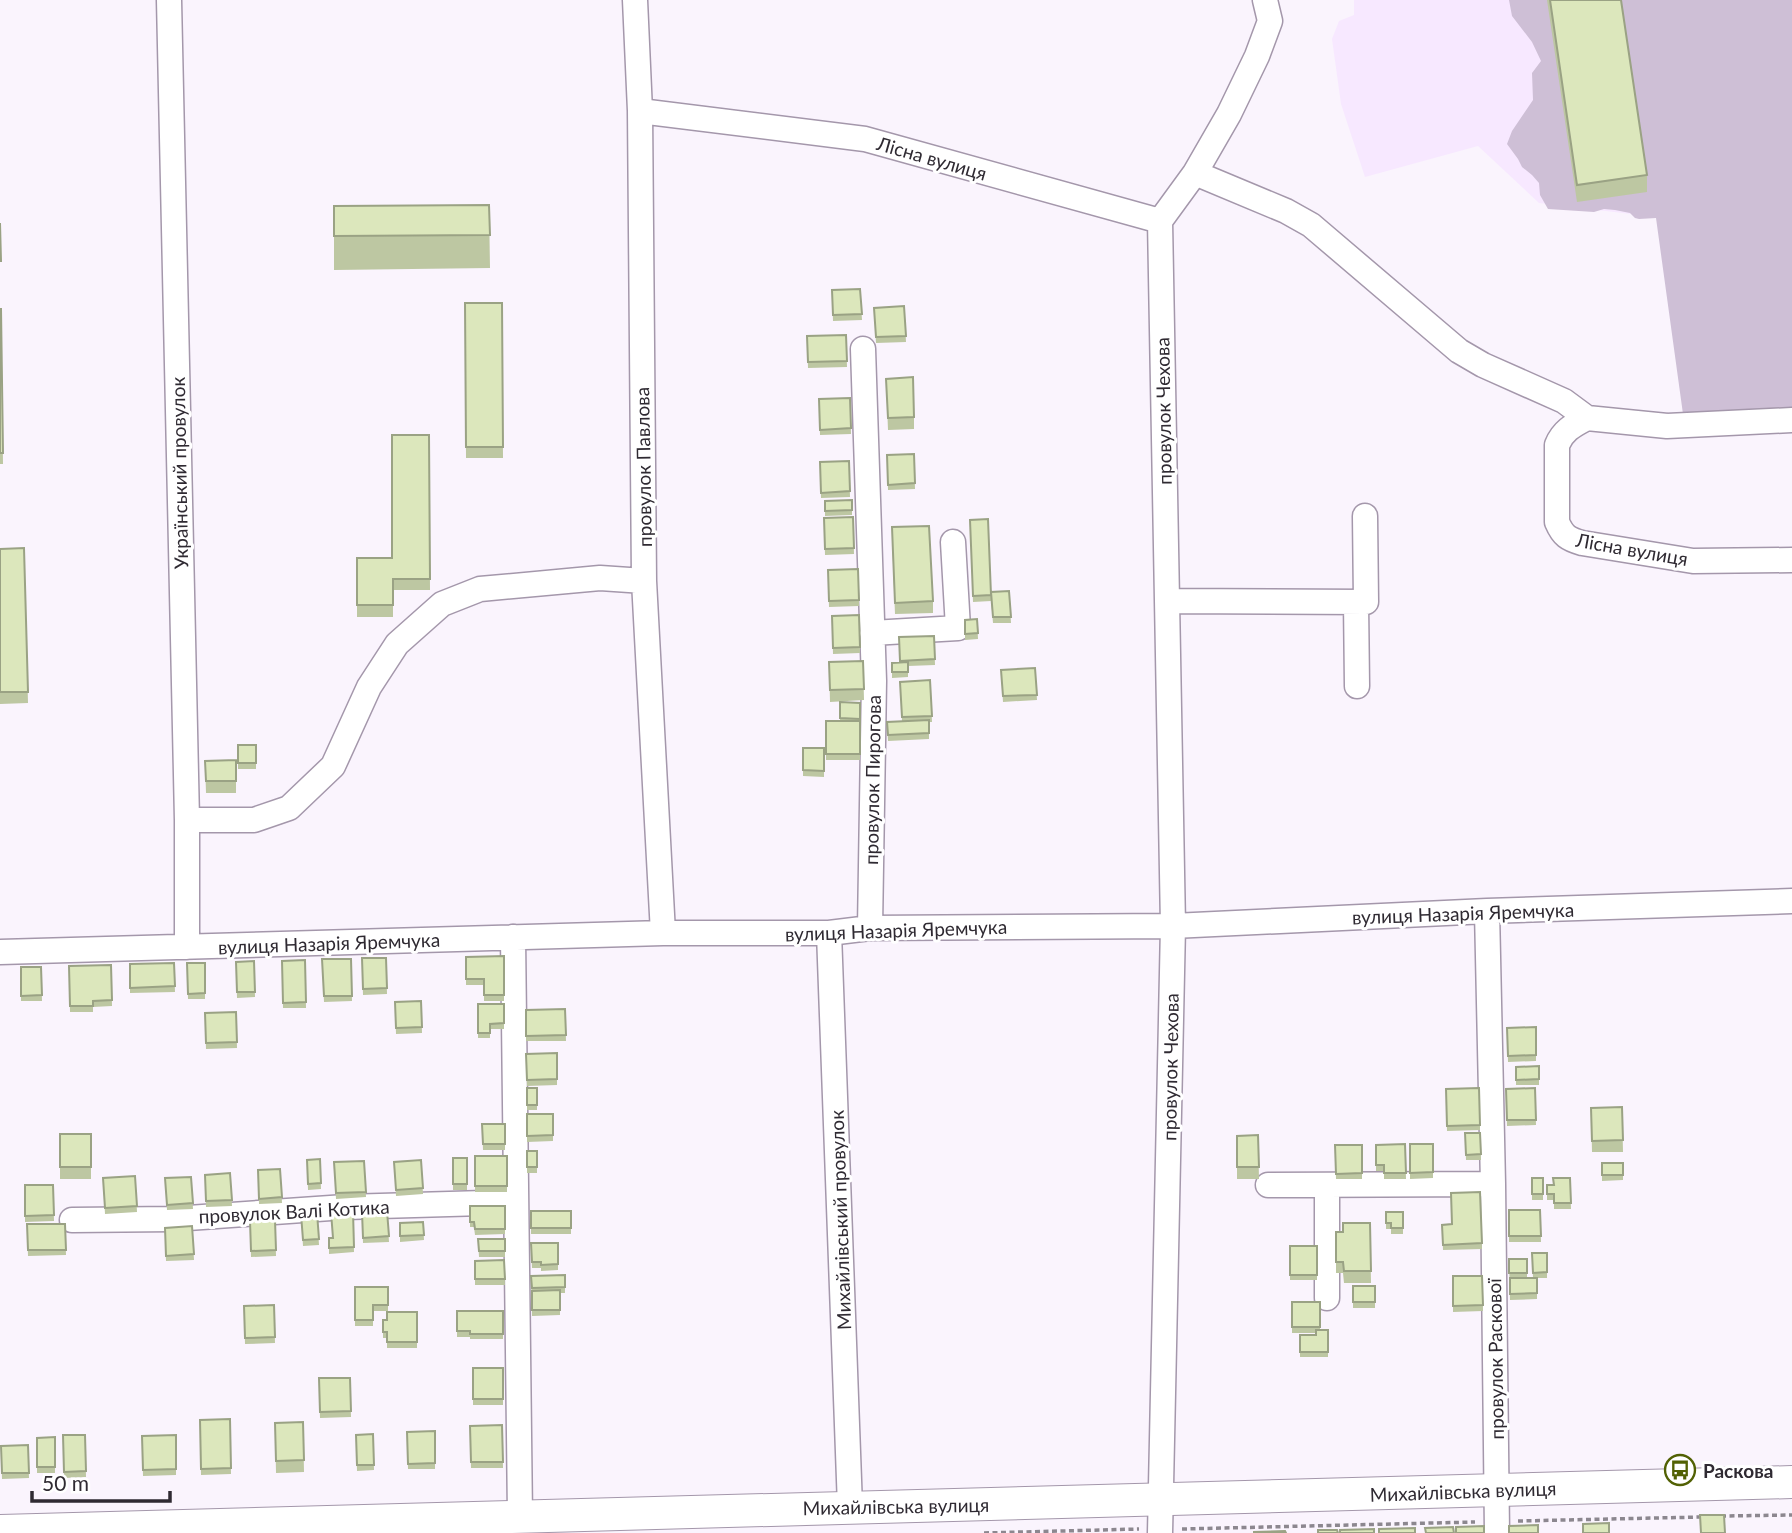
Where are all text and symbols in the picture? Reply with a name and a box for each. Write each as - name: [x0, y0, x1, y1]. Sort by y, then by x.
- street label: Лісна вулиця: [873, 131, 990, 185]
- street label: провулок Чехова: [1150, 337, 1176, 485]
- street label: Український провулок: [166, 376, 192, 569]
- street label: провулок Павлова: [630, 387, 656, 547]
- street label: Лісна вулиця: [1573, 528, 1690, 570]
- street label: провулок Пирогова: [859, 695, 885, 865]
- street label: вулиця Назарія Яремчука: [1351, 898, 1575, 928]
- street label: вулиця Назарія Яремчука: [784, 915, 1008, 945]
- street label: вулиця Назарія Яремчука: [217, 928, 441, 958]
- street label: провулок Чехова: [1157, 993, 1183, 1141]
- street label: Михайлівський провулок: [825, 1109, 855, 1330]
- street label: провулок Валі Котика: [198, 1195, 390, 1227]
- street label: провулок Раскової: [1482, 1278, 1508, 1440]
- bus stop icon: Раскова: [1663, 1453, 1697, 1487]
- place label: Раскова: [1703, 1459, 1773, 1482]
- scale bar: [32, 1460, 170, 1504]
- text: 50 m: [42, 1470, 89, 1495]
- street label: Михайлівська вулиця: [1369, 1476, 1557, 1506]
- street label: Михайлівська вулиця: [802, 1493, 990, 1519]

